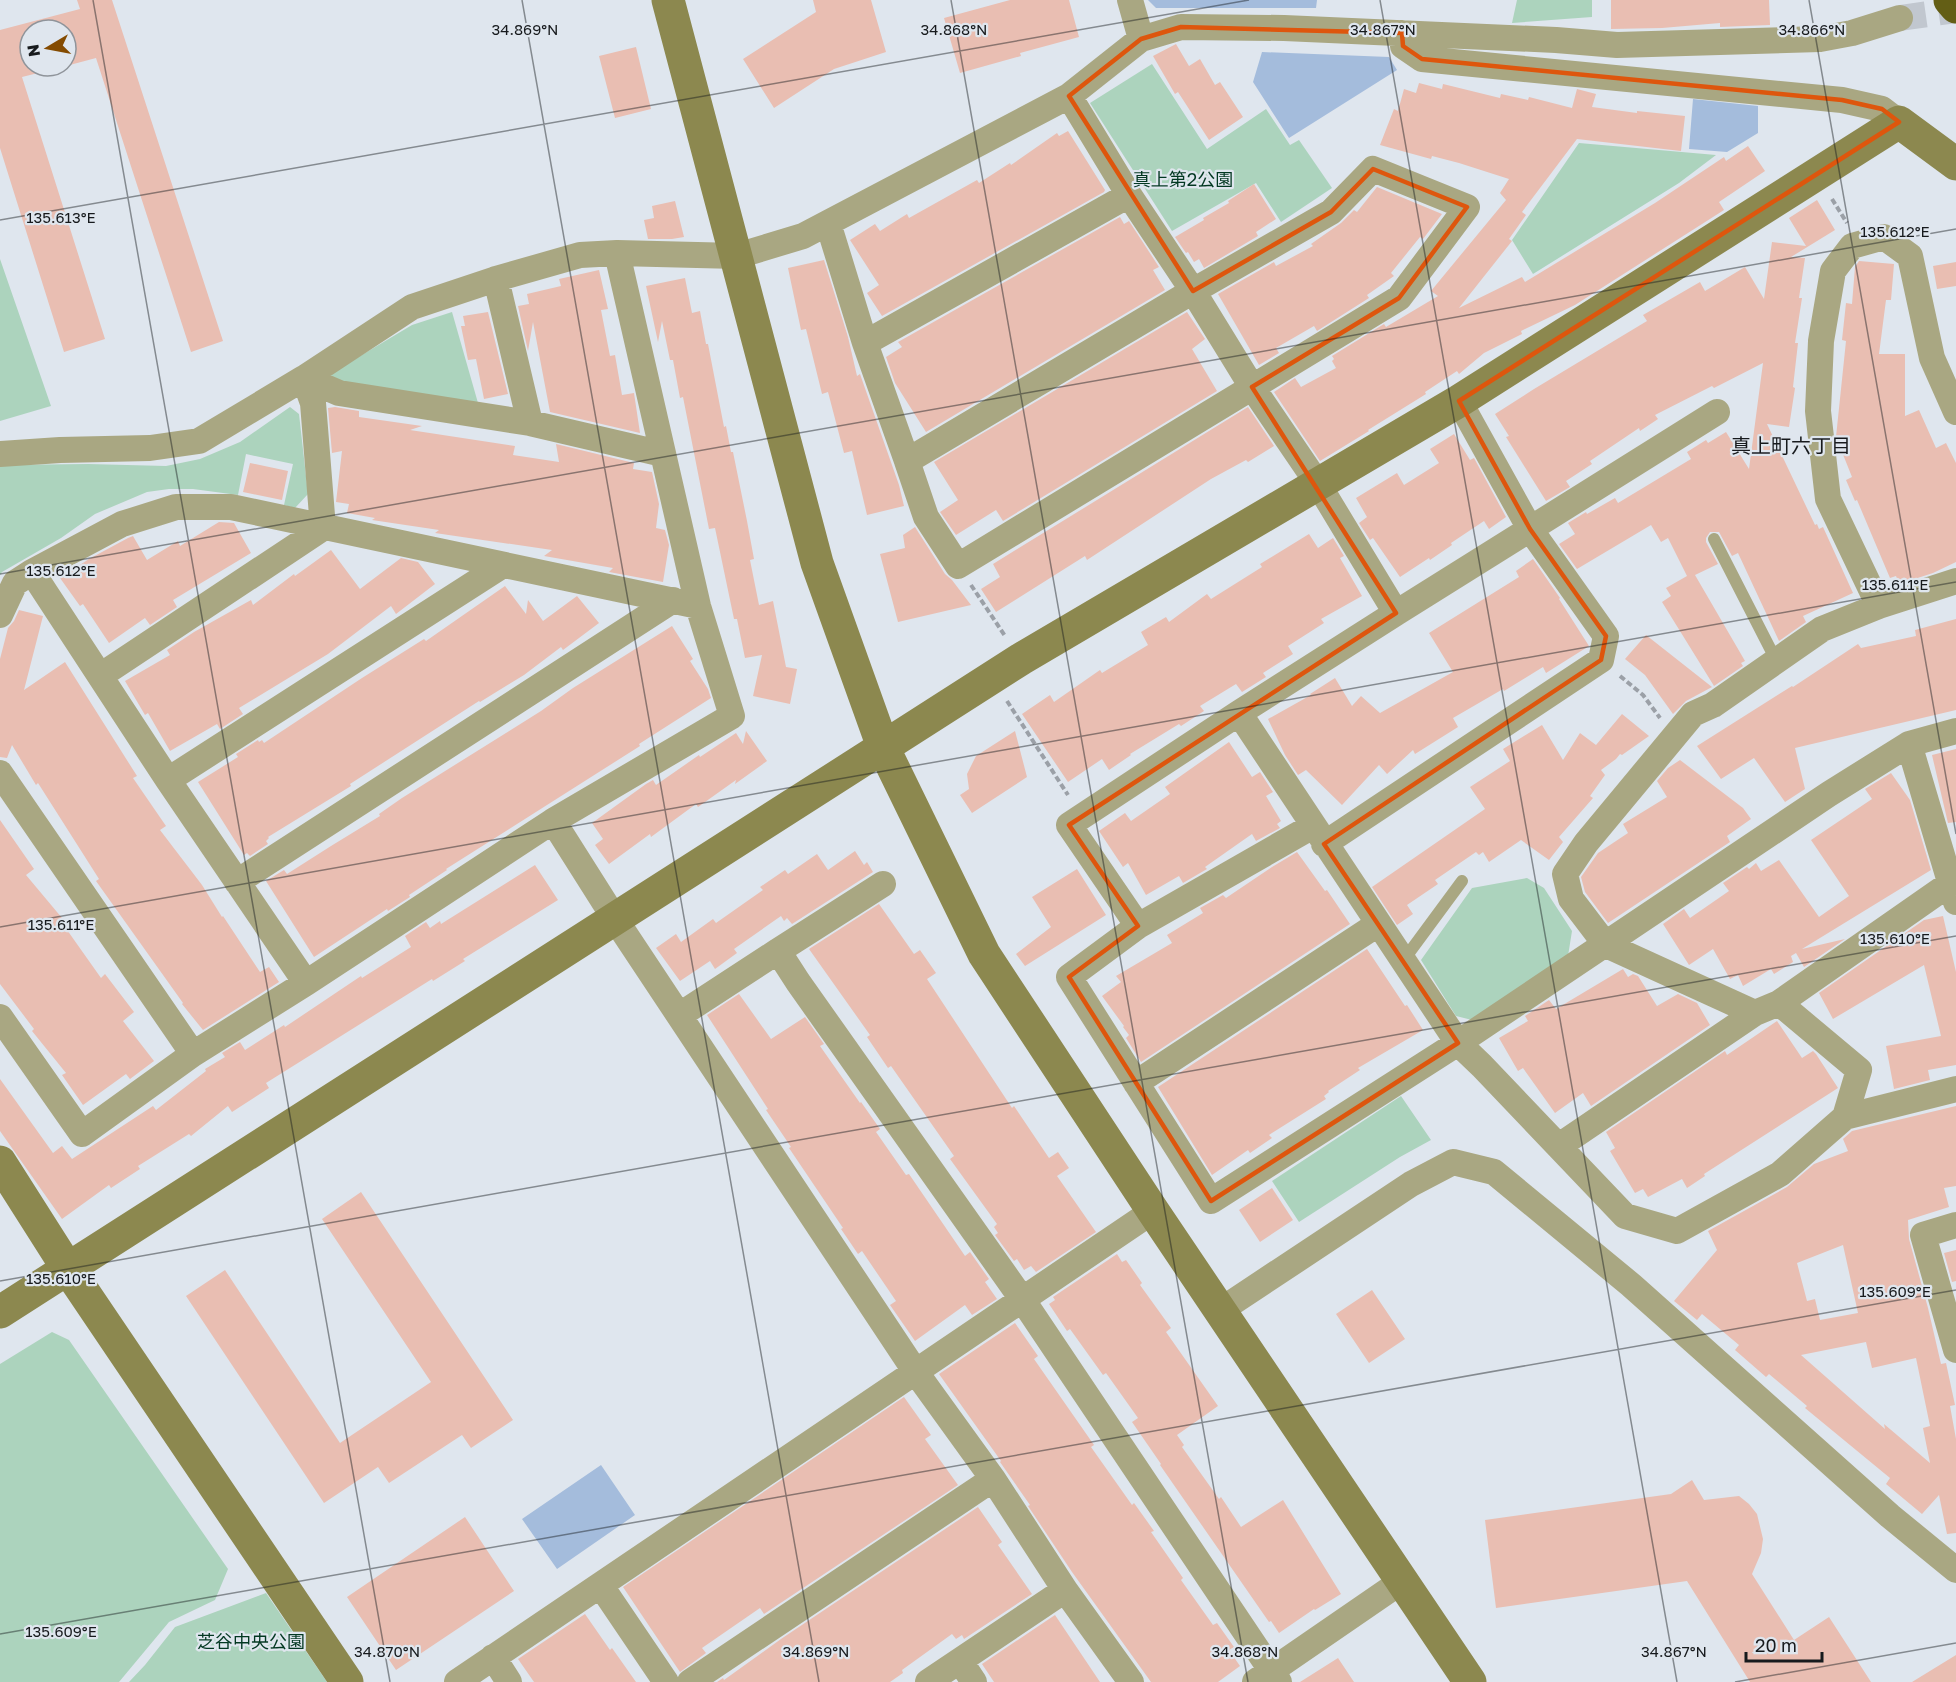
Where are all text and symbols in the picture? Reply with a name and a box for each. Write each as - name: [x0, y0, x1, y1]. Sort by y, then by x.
- north arrow: [18, 18, 78, 78]
- text: 34.869°N: [492, 20, 558, 38]
- text: 34.868°N: [920, 20, 988, 38]
- text: 34.867°N: [1350, 20, 1416, 38]
- text: 34.866°N: [1779, 20, 1845, 38]
- text: N: [22, 43, 44, 58]
- park label: 真上第2公園: [1133, 168, 1233, 190]
- text: 135.613°E: [26, 208, 96, 226]
- text: 135.612°E: [1860, 222, 1930, 240]
- district label: 真上町六丁目: [1731, 433, 1851, 457]
- text: 135.612°E: [26, 561, 96, 579]
- text: 135.611°E: [1862, 575, 1928, 593]
- text: 135.611°E: [28, 915, 94, 933]
- text: 135.610°E: [1860, 929, 1930, 947]
- text: 135.610°E: [26, 1269, 96, 1287]
- text: 135.609°E: [1859, 1282, 1931, 1300]
- text: 135.609°E: [25, 1622, 97, 1640]
- scale bar: [1746, 1625, 1822, 1663]
- park label: 芝谷中央公園: [197, 1630, 305, 1652]
- text: 20 m: [1755, 1634, 1797, 1656]
- text: 34.870°N: [354, 1642, 420, 1660]
- text: 34.869°N: [783, 1642, 849, 1660]
- text: 34.868°N: [1211, 1642, 1279, 1660]
- text: 34.867°N: [1641, 1642, 1707, 1660]

